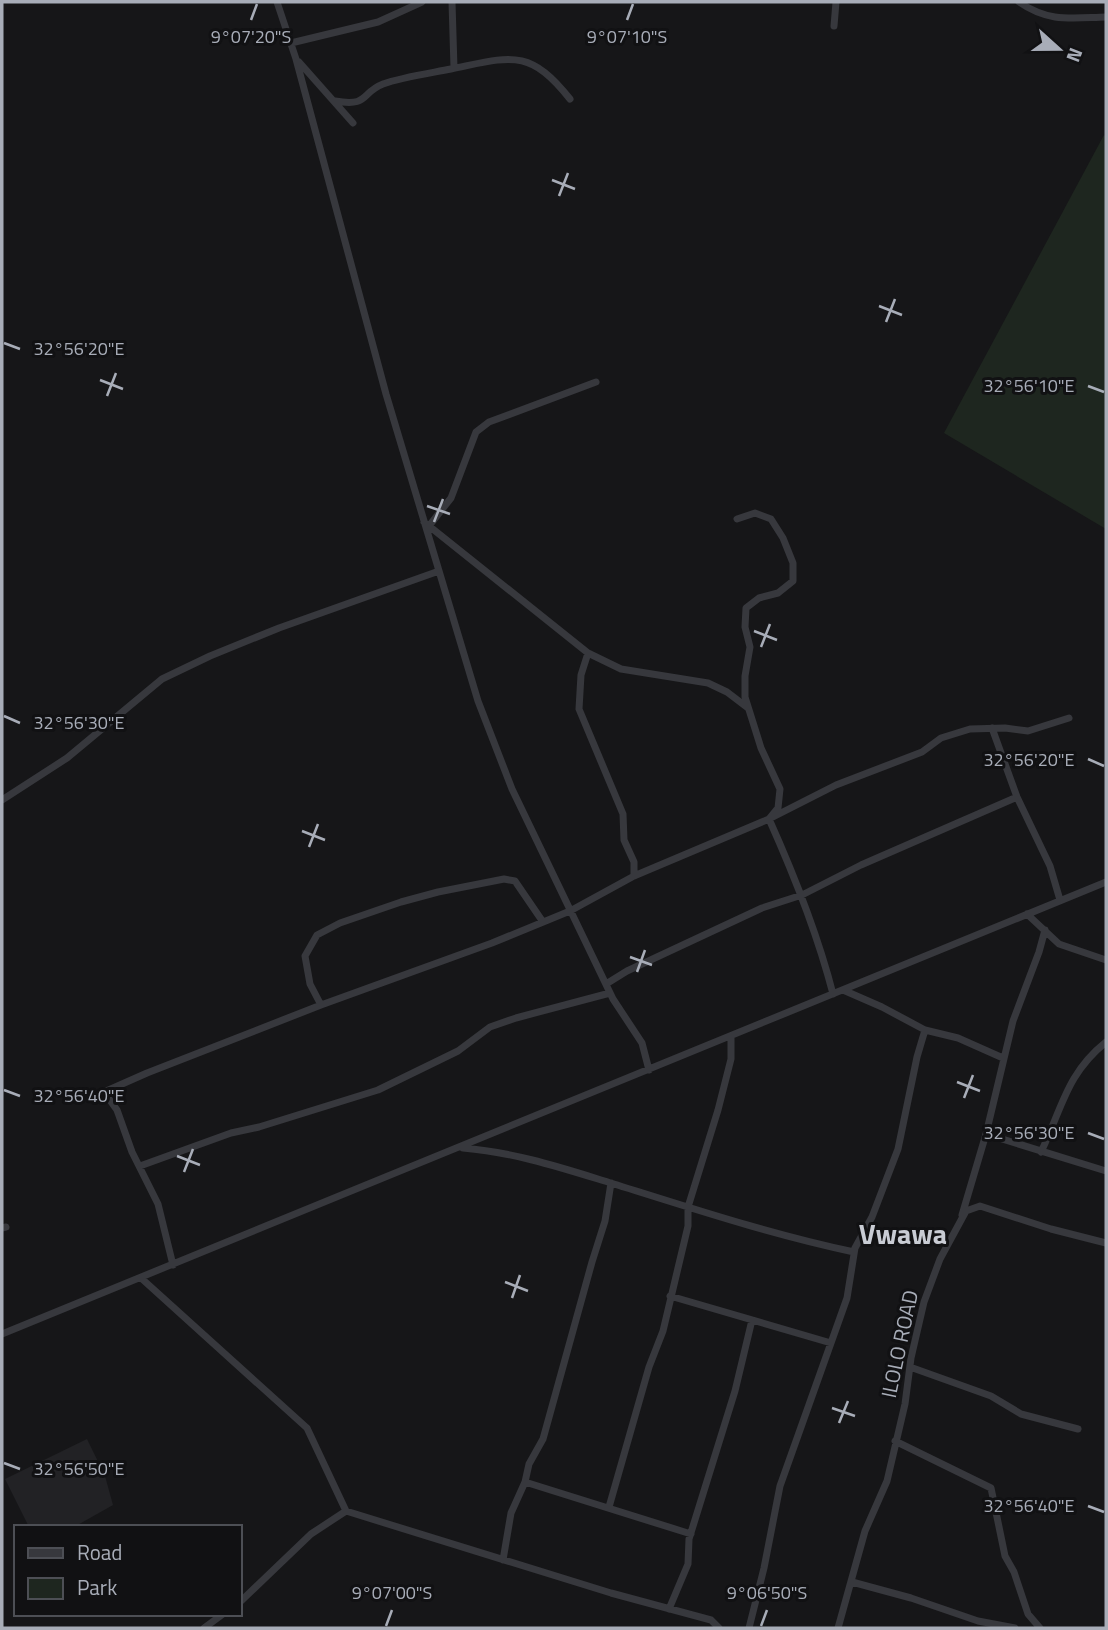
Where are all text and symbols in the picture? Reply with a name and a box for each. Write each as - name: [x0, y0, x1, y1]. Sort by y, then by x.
- north arrow: [1024, 14, 1094, 84]
- text: 9°07'20"S: [211, 23, 291, 50]
- text: 9°07'10"S: [587, 23, 667, 50]
- text: N: [1059, 44, 1091, 67]
- text: 32°56'20"E: [34, 335, 125, 362]
- text: 32°56'10"E: [984, 372, 1075, 399]
- text: 32°56'30"E: [34, 709, 125, 736]
- text: 32°56'20"E: [984, 746, 1075, 773]
- text: 32°56'40"E: [34, 1082, 125, 1109]
- text: 32°56'30"E: [984, 1119, 1075, 1146]
- district label: Vwawa: [859, 1212, 947, 1255]
- street label: ILOLO ROAD: [872, 1287, 926, 1401]
- text: 32°56'50"E: [34, 1455, 125, 1482]
- text: 32°56'40"E: [984, 1492, 1075, 1519]
- legend: [14, 1525, 242, 1616]
- text: Road: [77, 1536, 122, 1568]
- text: Park: [77, 1571, 117, 1603]
- text: 9°07'00"S: [352, 1579, 432, 1606]
- text: 9°06'50"S: [727, 1579, 807, 1606]

